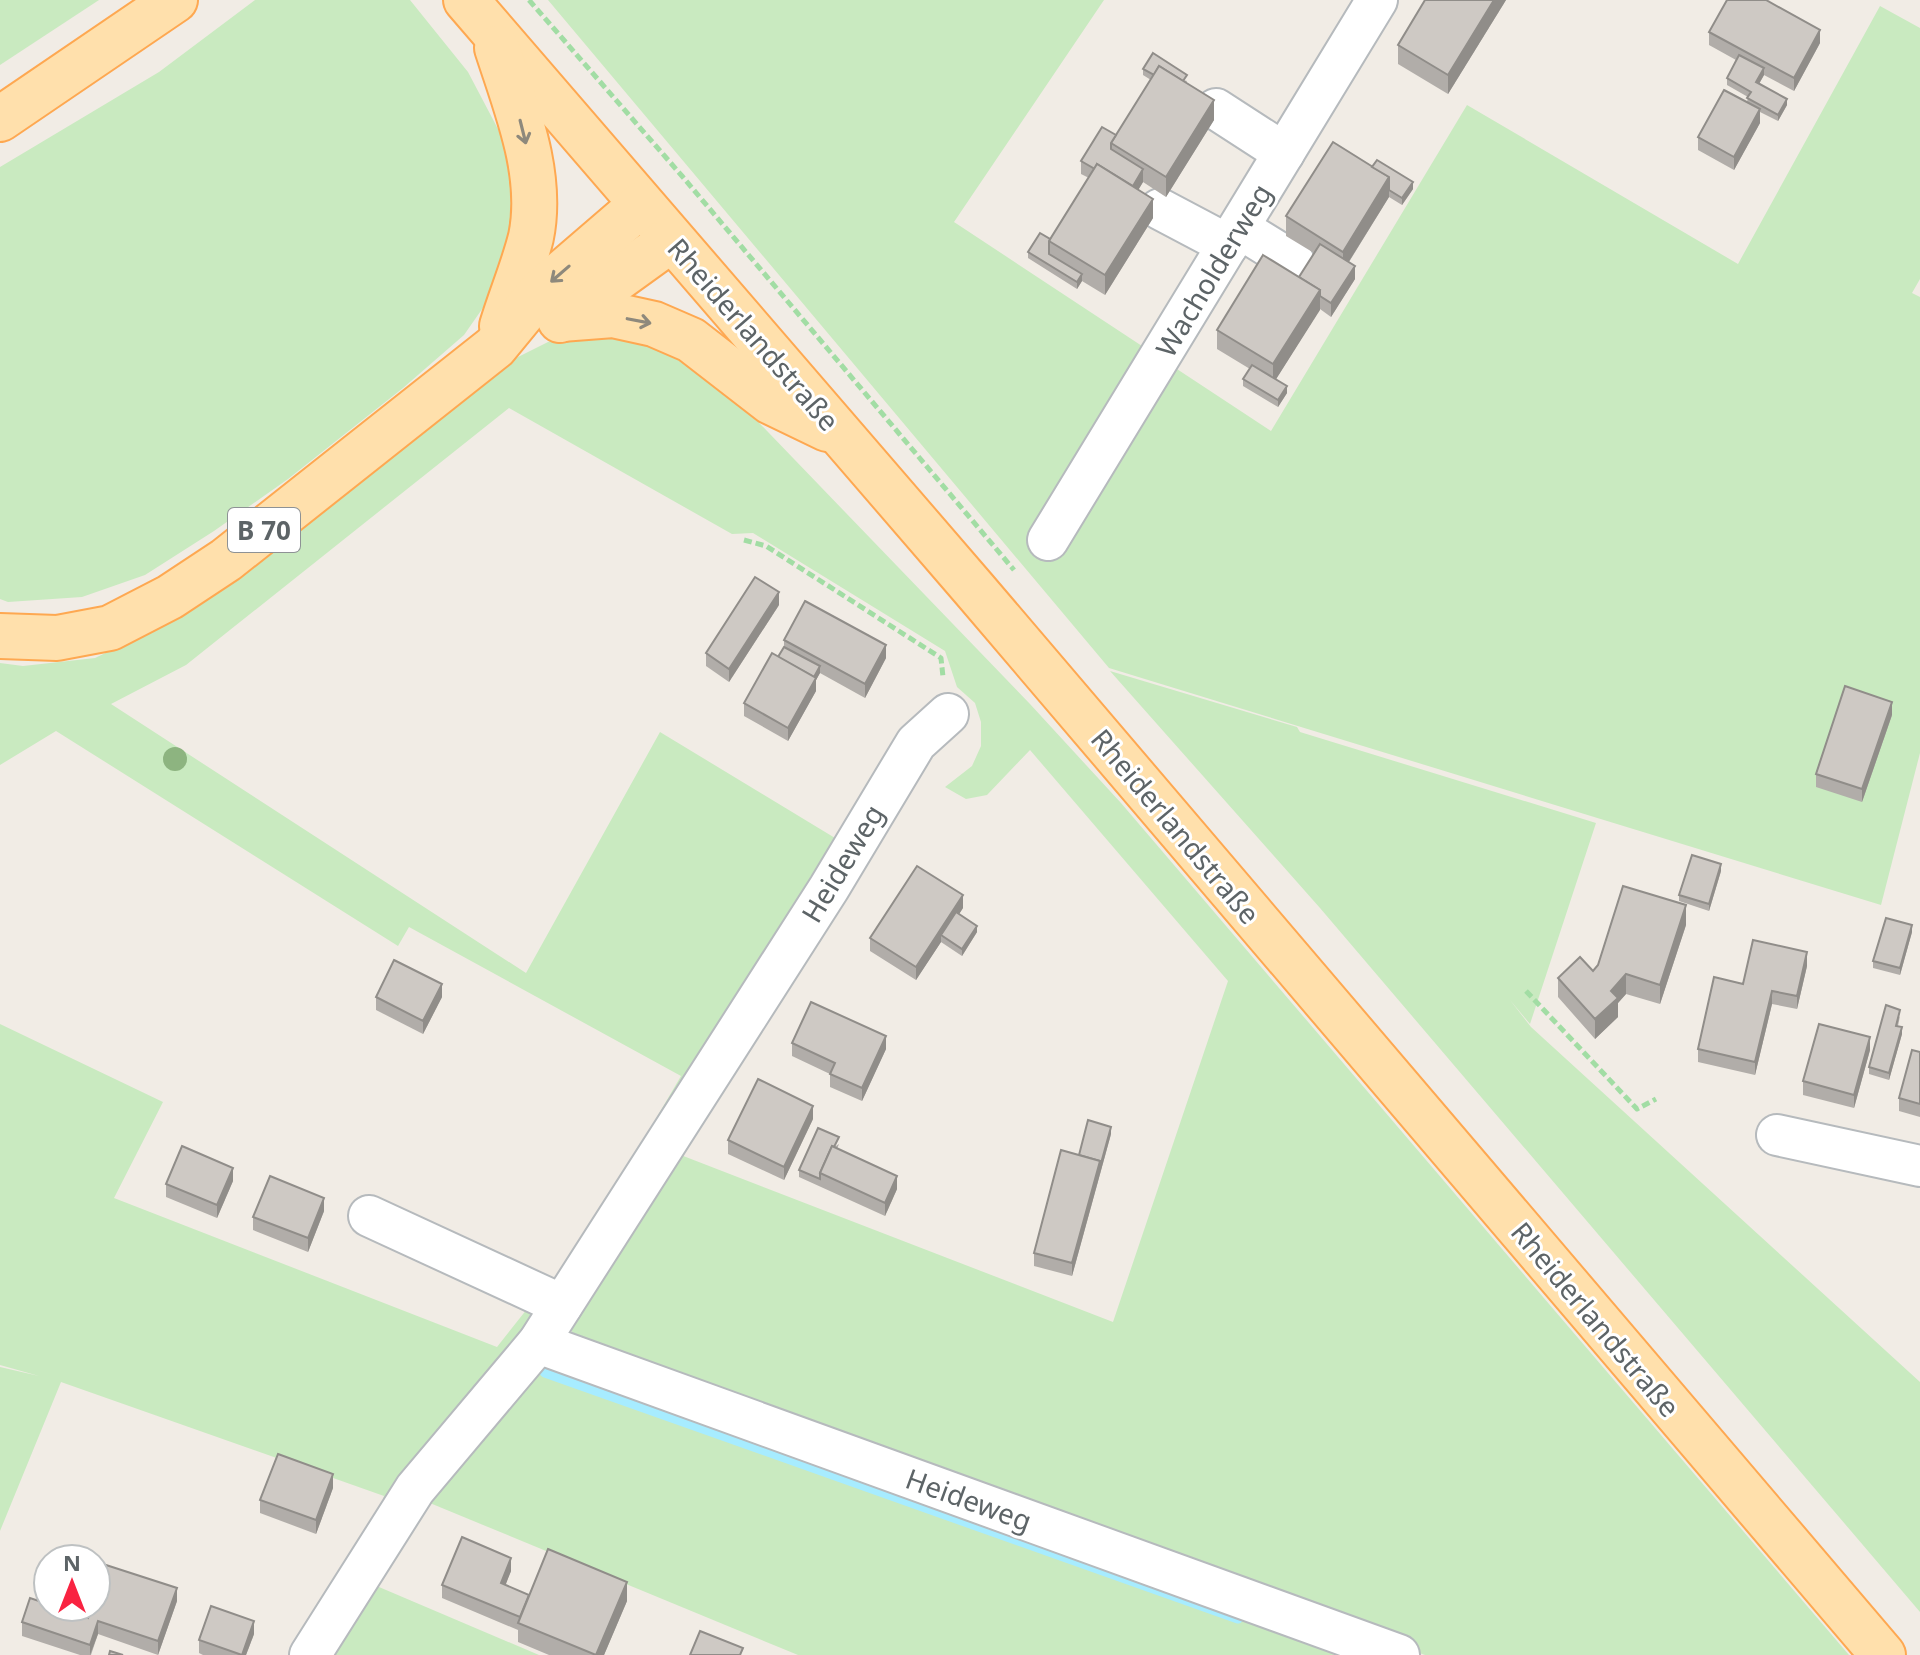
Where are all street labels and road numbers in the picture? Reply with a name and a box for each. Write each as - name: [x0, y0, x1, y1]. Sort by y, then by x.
- street label: Wacholderweg: [1146, 176, 1280, 364]
- street label: Rheiderlandstraße: [660, 230, 848, 438]
- road number: B 70: [228, 508, 300, 552]
- street label: Rheiderlandstraße: [1083, 721, 1269, 931]
- street label: Heideweg: [792, 797, 892, 929]
- street label: Rheiderlandstraße: [1503, 1214, 1689, 1424]
- street label: Heideweg: [901, 1459, 1037, 1539]

